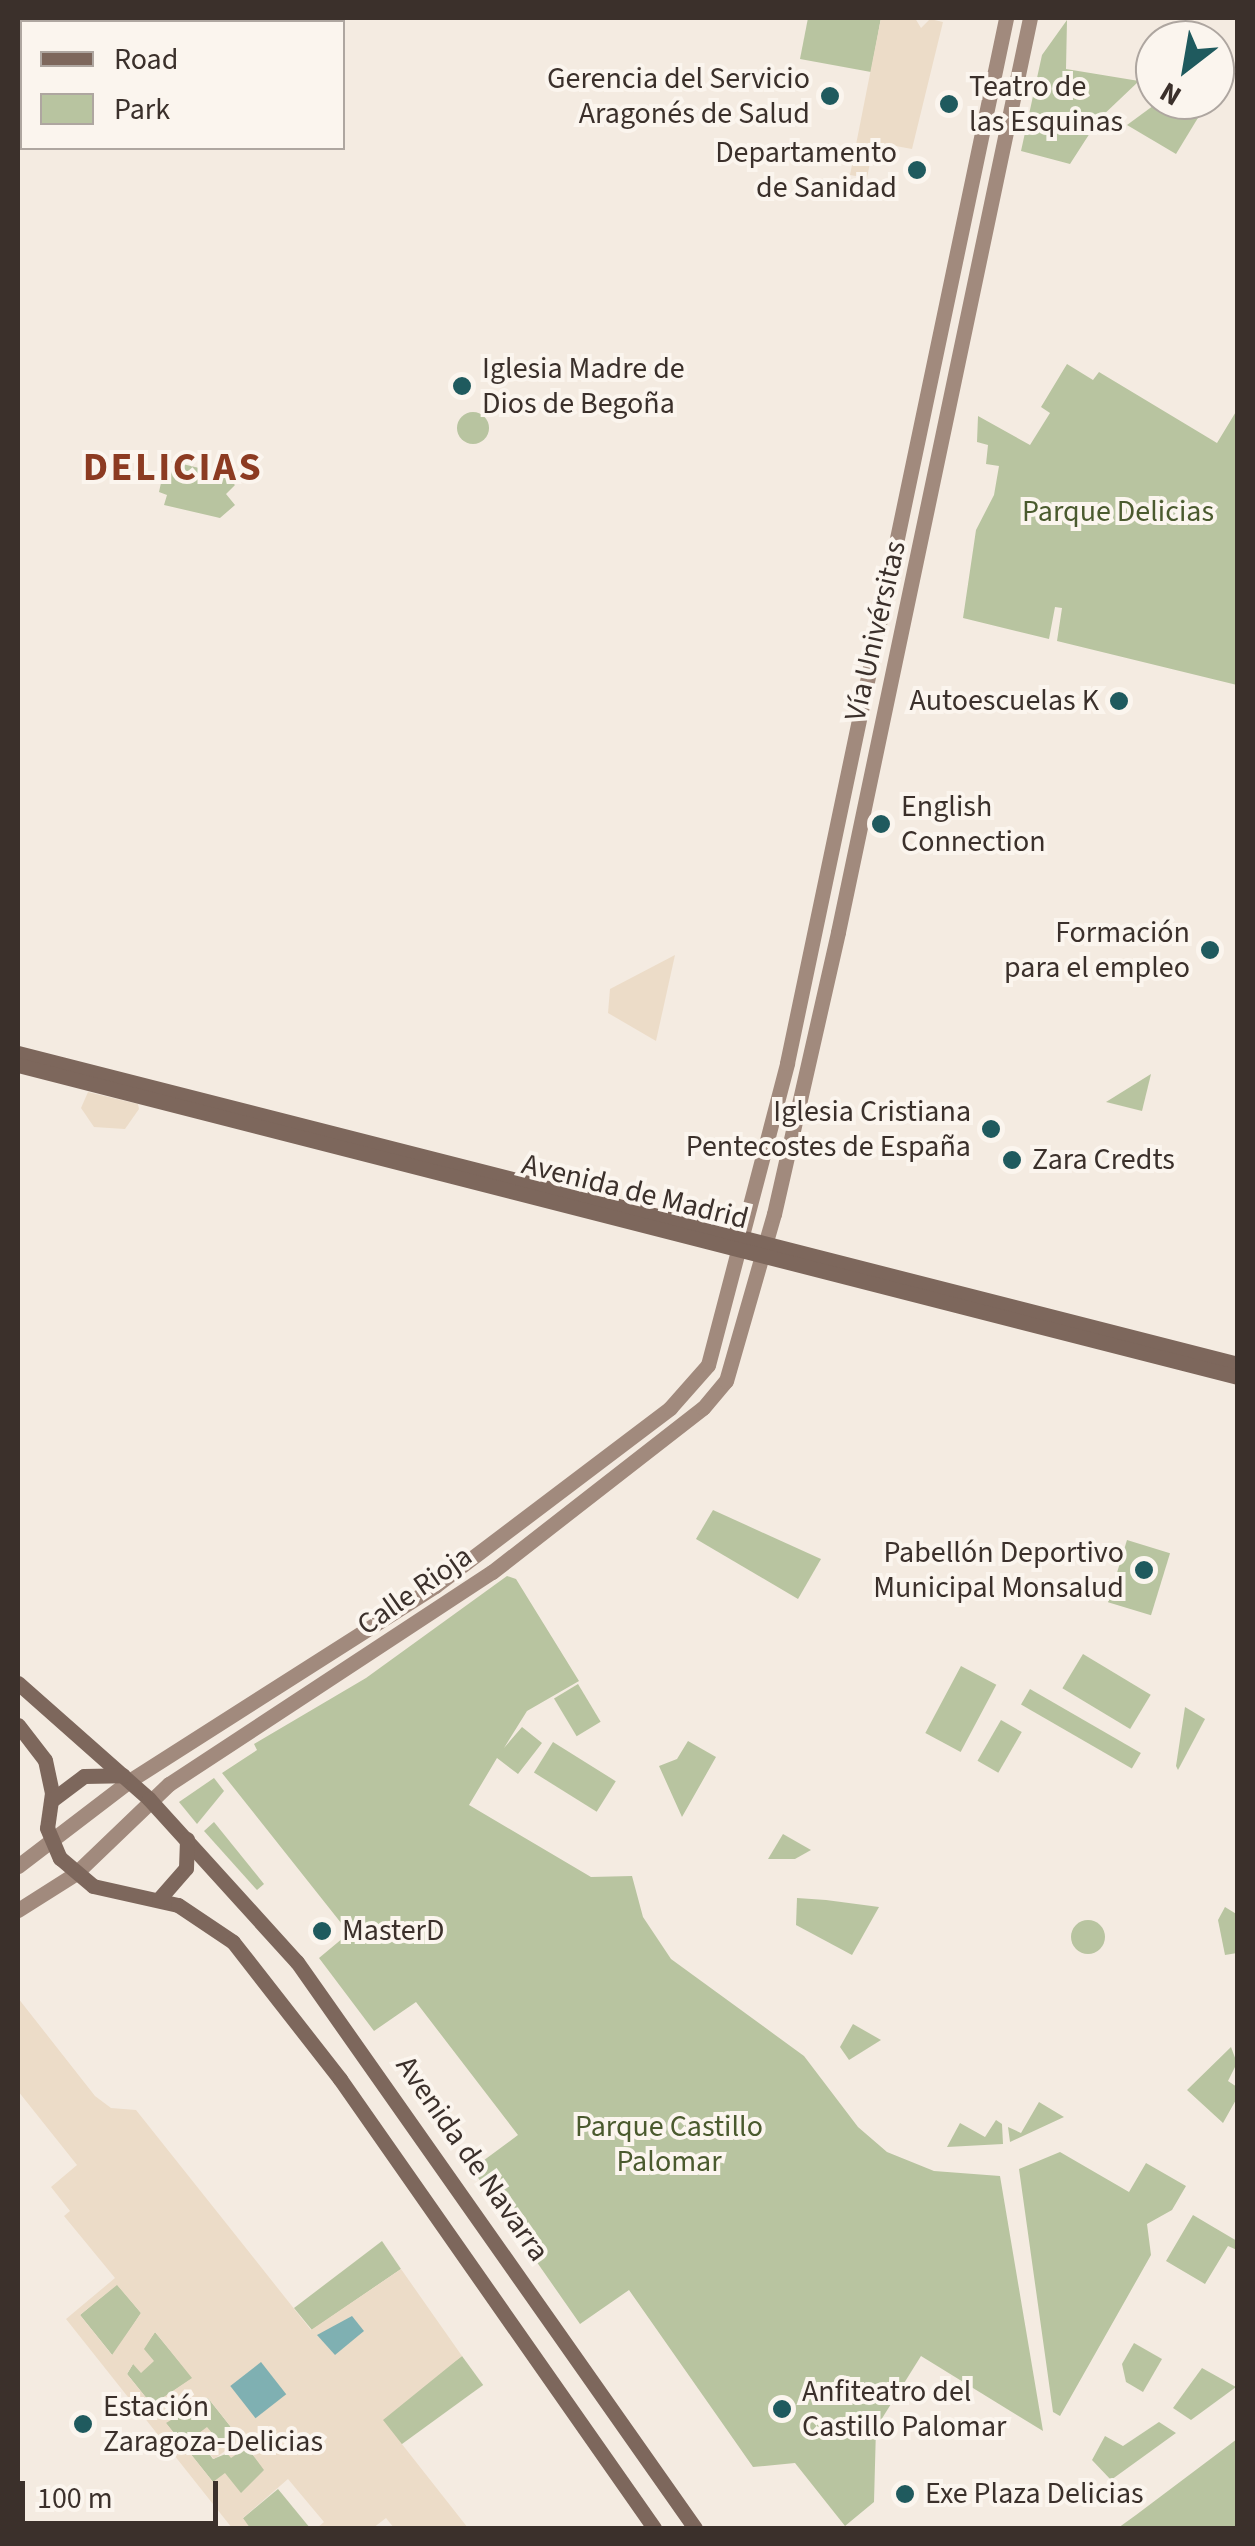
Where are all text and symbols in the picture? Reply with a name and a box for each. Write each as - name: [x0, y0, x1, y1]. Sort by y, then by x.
- legend: [20, 20, 345, 150]
- north arrow: [1135, 20, 1235, 120]
- text: Road: [114, 38, 178, 81]
- place label: Gerencia del Servicio Aragonés de Salud: [547, 61, 810, 132]
- place label: Teatro de las Esquinas: [969, 69, 1123, 140]
- text: N: [1152, 72, 1189, 116]
- marker: Gerencia del Servicio Aragonés de Salud: [819, 85, 841, 107]
- text: Park: [114, 88, 170, 131]
- marker: Teatro de las Esquinas: [938, 93, 960, 115]
- place label: Departamento de Sanidad: [715, 135, 897, 206]
- marker: Departamento de Sanidad: [906, 159, 928, 181]
- place label: Iglesia Madre de Dios de Begoña: [482, 351, 685, 422]
- marker: Iglesia Madre de Dios de Begoña: [451, 375, 473, 397]
- district label: DELICIAS: [83, 444, 263, 492]
- park label: Parque Delicias: [1022, 494, 1214, 530]
- street label: Vía Univérsitas: [838, 537, 914, 725]
- place label: Autoescuelas K: [910, 683, 1099, 719]
- marker: Autoescuelas K: [1108, 690, 1130, 712]
- place label: English Connection: [901, 789, 1046, 860]
- marker: English Connection: [870, 813, 892, 835]
- place label: Formación para el empleo: [1004, 915, 1190, 986]
- marker: Formación para el empleo: [1199, 939, 1221, 961]
- place label: Iglesia Cristiana Pentecostes de España: [686, 1094, 971, 1164]
- marker: Iglesia Cristiana Pentecostes de España: [980, 1118, 1002, 1140]
- place label: Zara Credts: [1032, 1142, 1175, 1178]
- street label: Avenida de Madrid: [518, 1146, 752, 1238]
- marker: Zara Credts: [1001, 1149, 1023, 1171]
- place label: Pabellón Deportivo Municipal Monsalud: [873, 1535, 1124, 1606]
- street label: Calle Rioja: [351, 1538, 479, 1644]
- marker: Pabellón Deportivo Municipal Monsalud: [1133, 1559, 1155, 1581]
- place label: MasterD: [342, 1913, 444, 1949]
- marker: MasterD: [311, 1920, 333, 1942]
- street label: Avenida de Navarra: [388, 2049, 556, 2269]
- park label: Parque Castillo Palomar: [575, 2109, 763, 2180]
- place label: Anfiteatro del Castillo Palomar: [802, 2374, 1006, 2444]
- place label: Estación Zaragoza-Delicias: [103, 2389, 323, 2460]
- marker: Anfiteatro del Castillo Palomar: [771, 2398, 793, 2420]
- marker: Estación Zaragoza-Delicias: [72, 2413, 94, 2435]
- scale bar: [25, 2461, 222, 2523]
- place label: Exe Plaza Delicias: [925, 2476, 1144, 2512]
- text: 100 m: [37, 2477, 113, 2520]
- marker: Exe Plaza Delicias: [894, 2483, 916, 2505]

